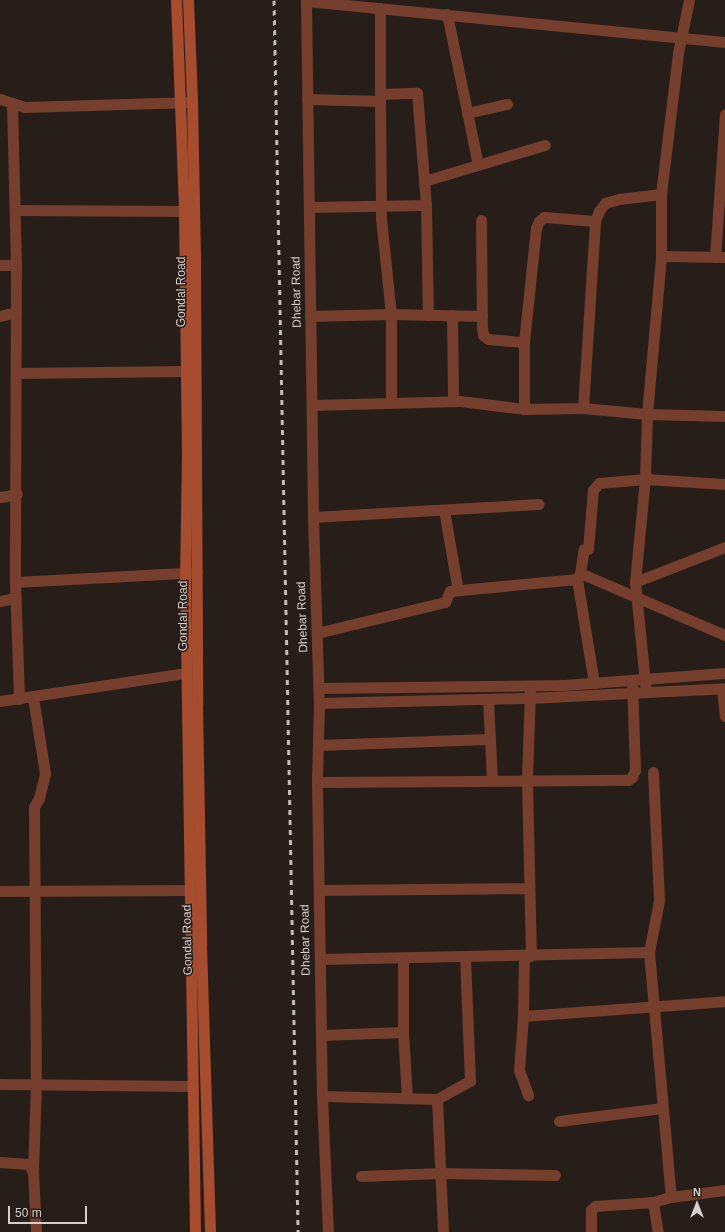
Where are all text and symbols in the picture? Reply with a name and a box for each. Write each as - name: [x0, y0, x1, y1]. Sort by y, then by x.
- street label: Dhebar Road: [289, 256, 305, 328]
- street label: Gondal Road: [175, 257, 189, 327]
- street label: Gondal Road: [177, 581, 191, 651]
- street label: Dhebar Road: [295, 581, 311, 653]
- street label: Dhebar Road: [298, 904, 314, 976]
- street label: Gondal Road: [180, 905, 196, 975]
- north arrow: [677, 1184, 717, 1224]
- text: N: [693, 1186, 701, 1198]
- scale bar: [10, 1198, 89, 1224]
- text: 50 m: [15, 1206, 42, 1220]

